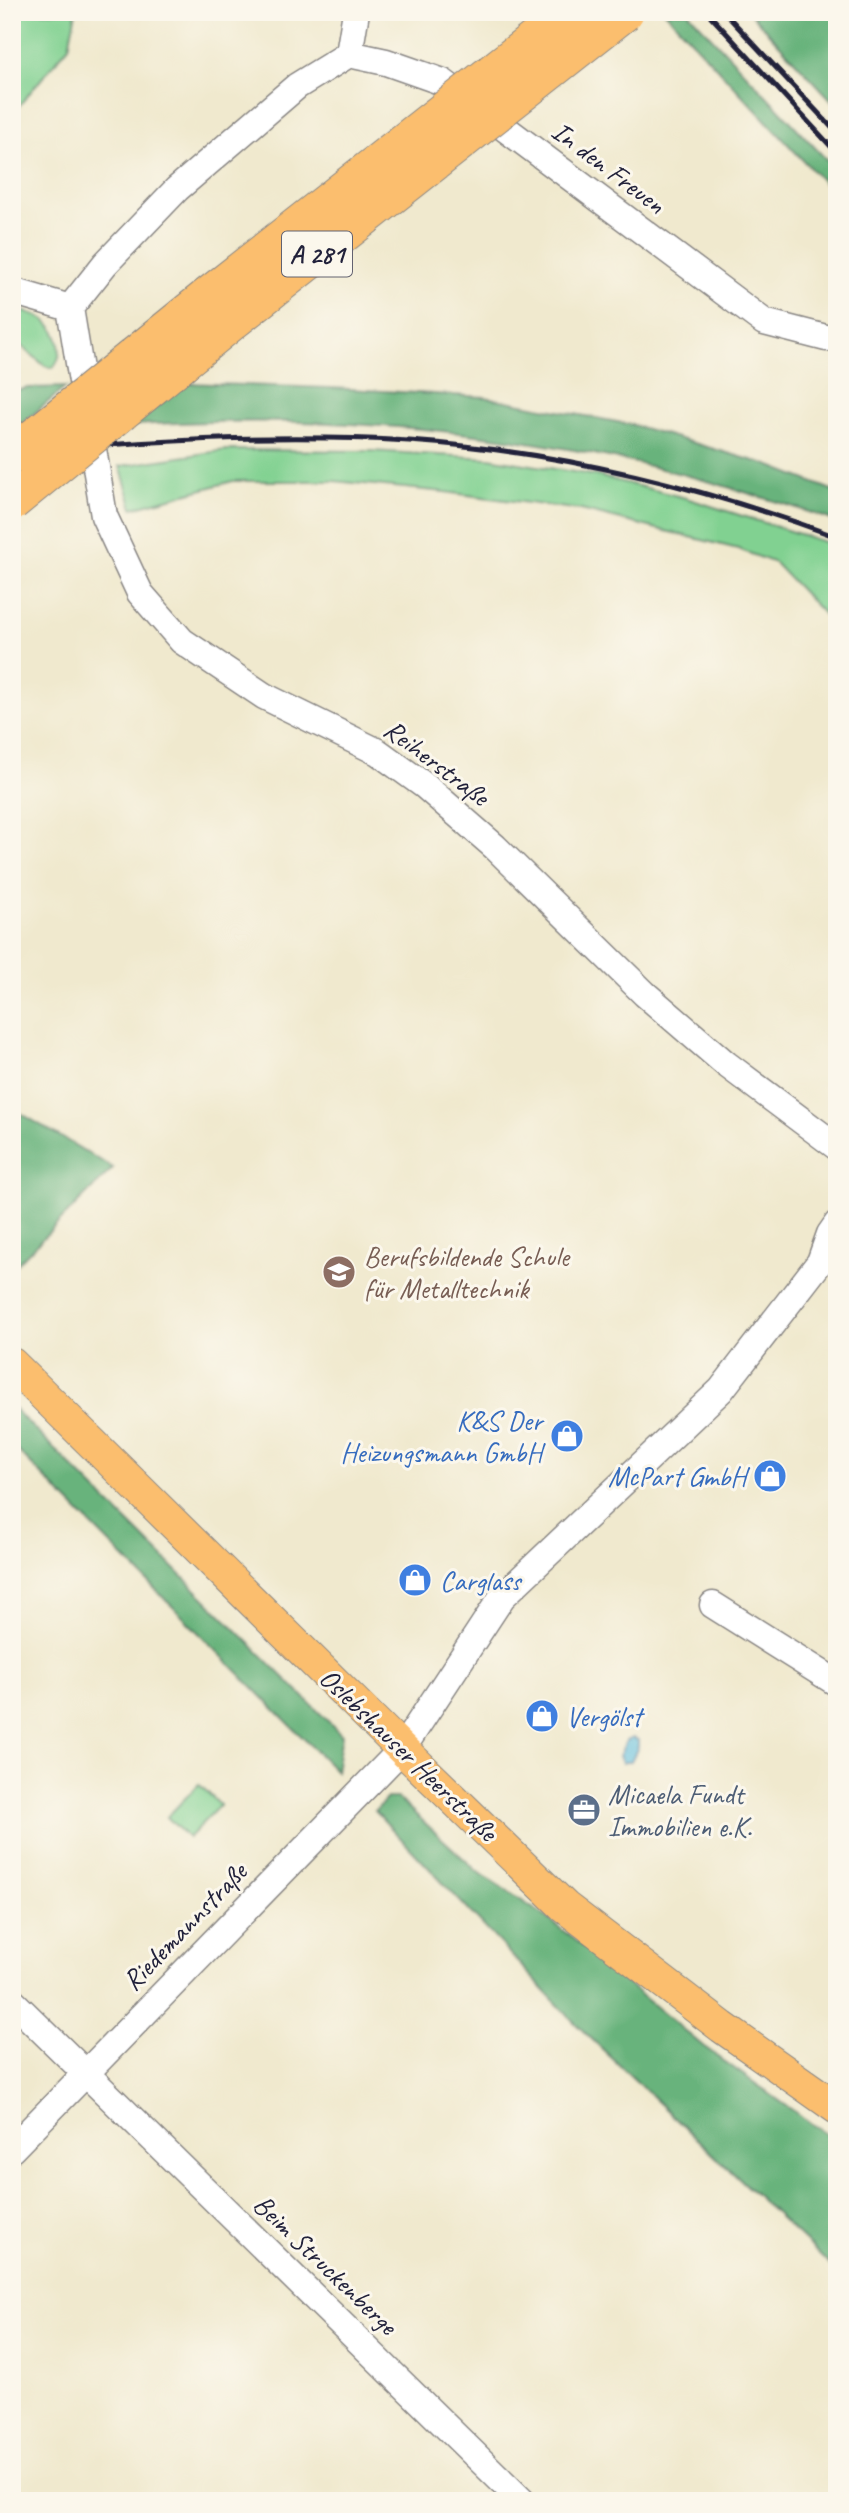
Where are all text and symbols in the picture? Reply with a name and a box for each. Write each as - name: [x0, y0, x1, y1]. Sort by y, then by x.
- street label: In den Freuen: [545, 113, 673, 222]
- road number: A 281: [282, 232, 352, 276]
- street label: Reiherstraße: [377, 712, 498, 814]
- place label: Berufsbildende Schule für Metalltechnik: [364, 1239, 571, 1306]
- school or university icon: Berufsbildende Schule für Metalltechnik: [320, 1253, 358, 1291]
- place label: K&S Der Heizungsmann GmbH: [341, 1403, 546, 1470]
- shop icon: K&S Der Heizungsmann GmbH: [548, 1417, 586, 1455]
- shop icon: McPart GmbH: [751, 1457, 789, 1495]
- place label: McPart GmbH: [608, 1459, 750, 1494]
- shop icon: Carglass: [396, 1561, 434, 1599]
- place label: Carglass: [440, 1563, 523, 1598]
- street label: Oslebshauser Heerstraße: [312, 1660, 507, 1850]
- shop icon: Vergölst: [523, 1697, 561, 1735]
- place label: Vergölst: [566, 1699, 645, 1734]
- place label: Micaela Fundt Immobilien e.K.: [608, 1777, 752, 1844]
- office icon: Micaela Fundt Immobilien e.K.: [565, 1791, 603, 1829]
- street label: Riedemannstraße: [115, 1854, 255, 1998]
- street label: Beim Struckenberge: [246, 2187, 406, 2343]

